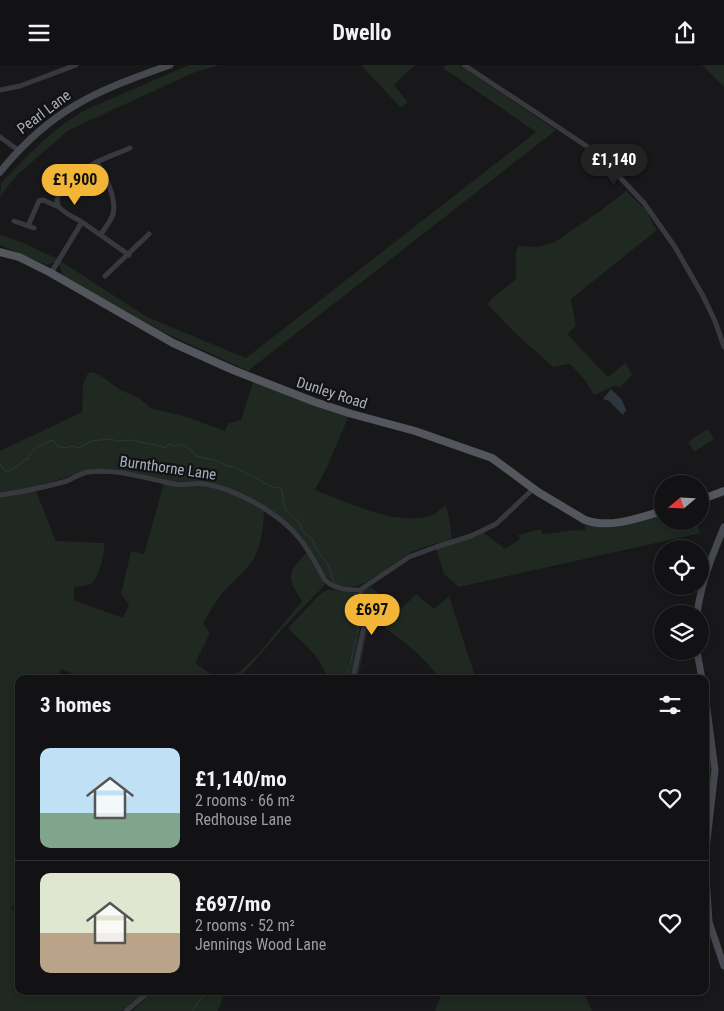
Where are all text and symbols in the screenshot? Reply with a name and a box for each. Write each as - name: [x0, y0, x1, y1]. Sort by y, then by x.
- icon: menu: [25, 19, 53, 47]
- icon: share: [671, 19, 699, 47]
- text: Dwello: [333, 20, 391, 45]
- street label: Pearl Lane: [14, 86, 74, 138]
- pin: £1,140: [573, 143, 655, 186]
- text: £1,140: [592, 150, 636, 169]
- pin: £1,900: [34, 163, 116, 206]
- text: £1,900: [53, 170, 97, 189]
- street label: Dunley Road: [294, 373, 370, 413]
- street label: Burnthorne Lane: [119, 452, 217, 484]
- north arrow: [654, 475, 709, 530]
- map controls: [654, 475, 709, 660]
- button: locate: [654, 540, 709, 595]
- pin: £697: [342, 593, 402, 636]
- text: £697: [356, 600, 388, 619]
- button: layers: [654, 605, 709, 660]
- icon: filters: [656, 691, 684, 719]
- text: 3 homes: [40, 693, 111, 717]
- text: £1,140/mo: [195, 767, 287, 791]
- icon: home: [80, 768, 140, 828]
- icon: heart: [656, 784, 684, 812]
- text: 2 rooms · 66 m²: [195, 791, 295, 810]
- text: Redhouse Lane: [195, 810, 291, 829]
- text: £697/mo: [195, 892, 271, 916]
- icon: home: [80, 893, 140, 953]
- icon: heart: [656, 909, 684, 937]
- text: 2 rooms · 52 m²: [195, 916, 295, 935]
- text: Jennings Wood Lane: [195, 935, 326, 954]

